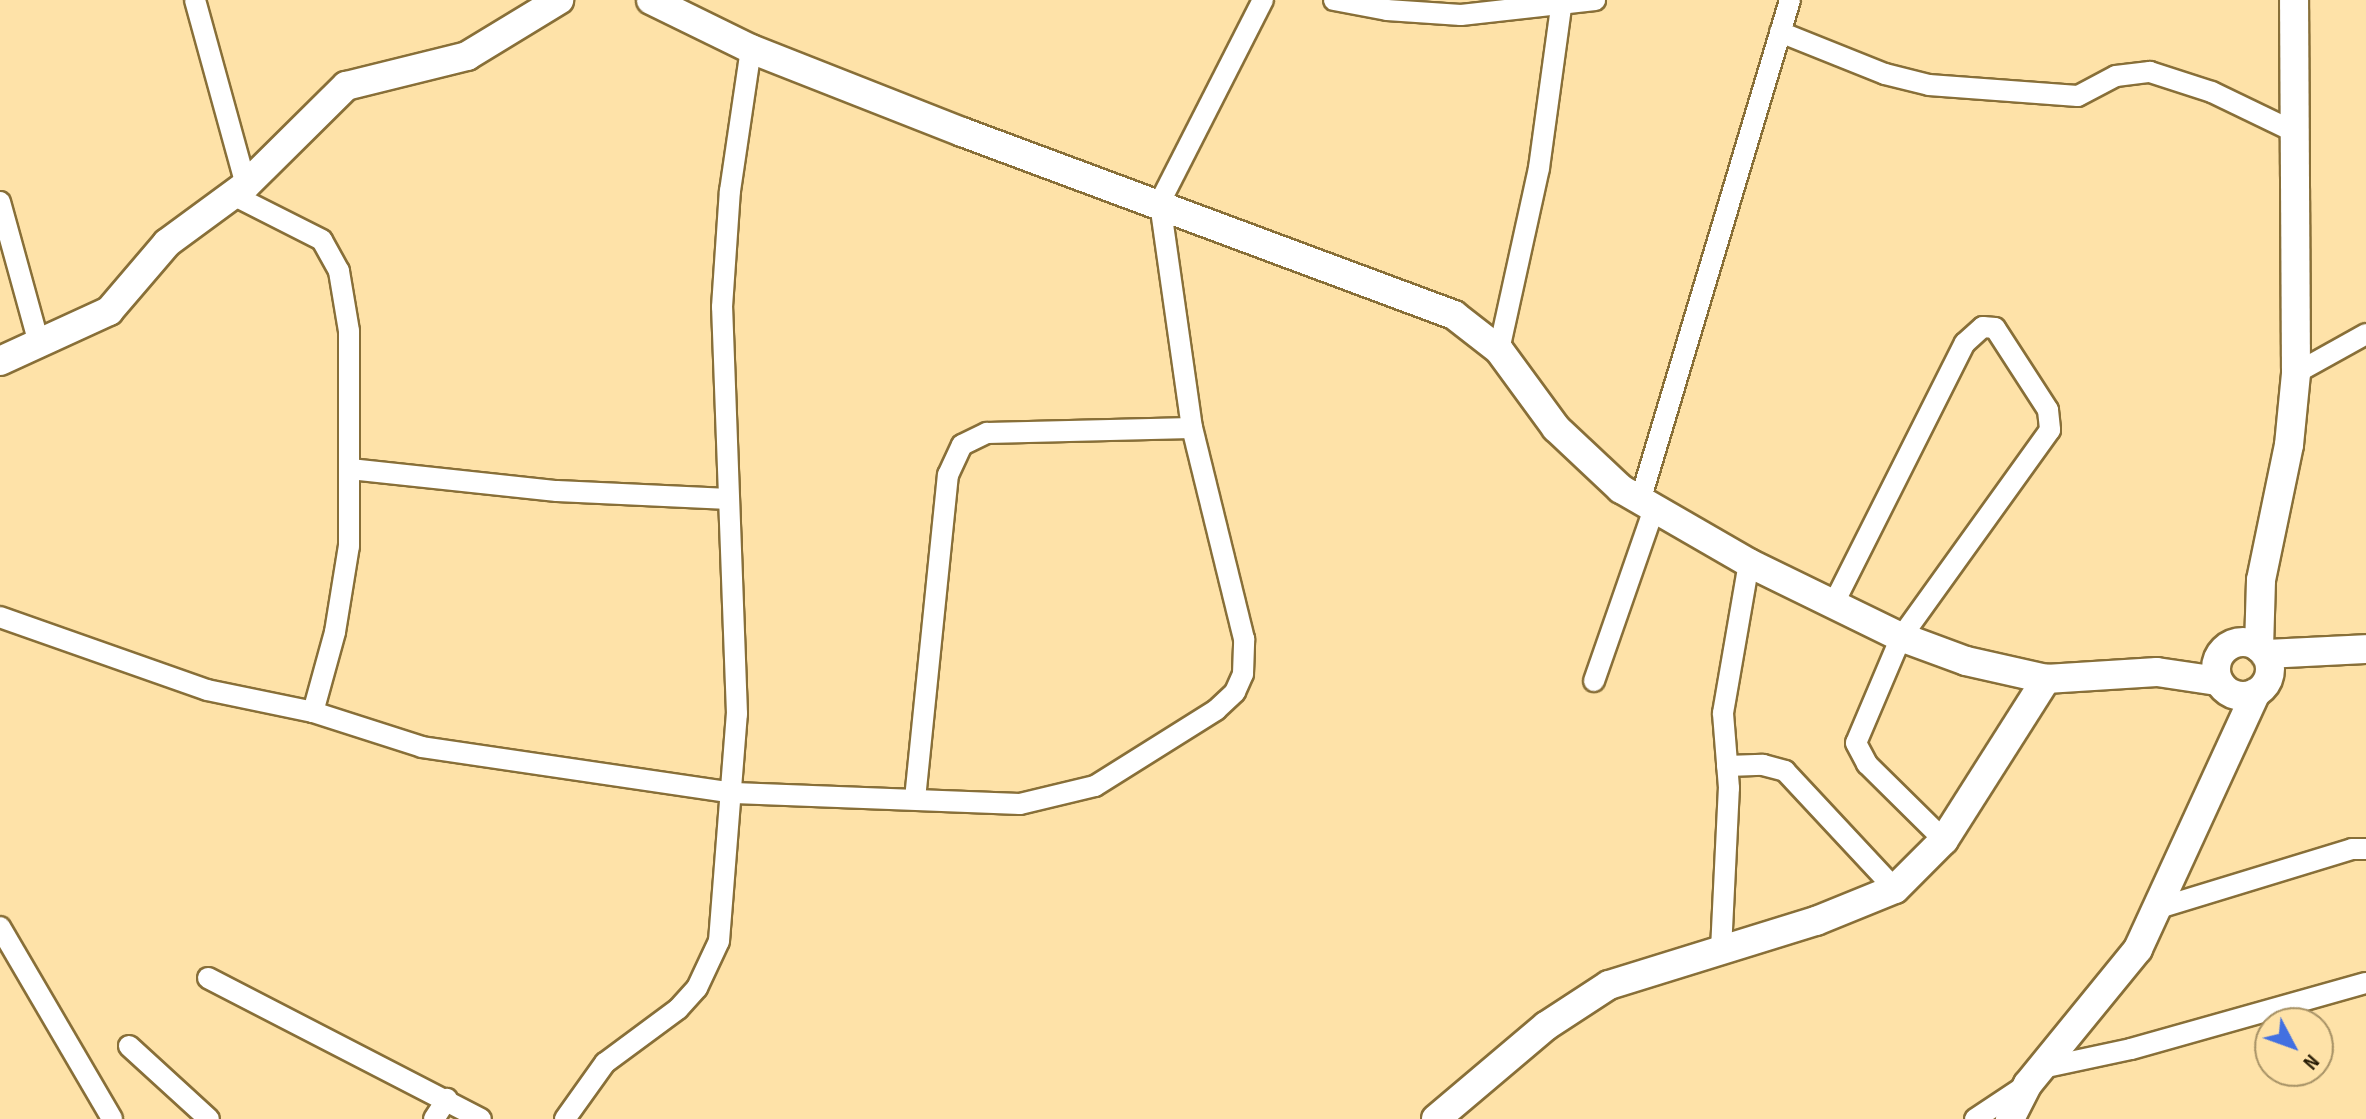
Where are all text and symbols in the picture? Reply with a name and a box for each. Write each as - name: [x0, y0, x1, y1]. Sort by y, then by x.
- north arrow: [2254, 1007, 2334, 1087]
- text: N: [2297, 1048, 2325, 1075]

